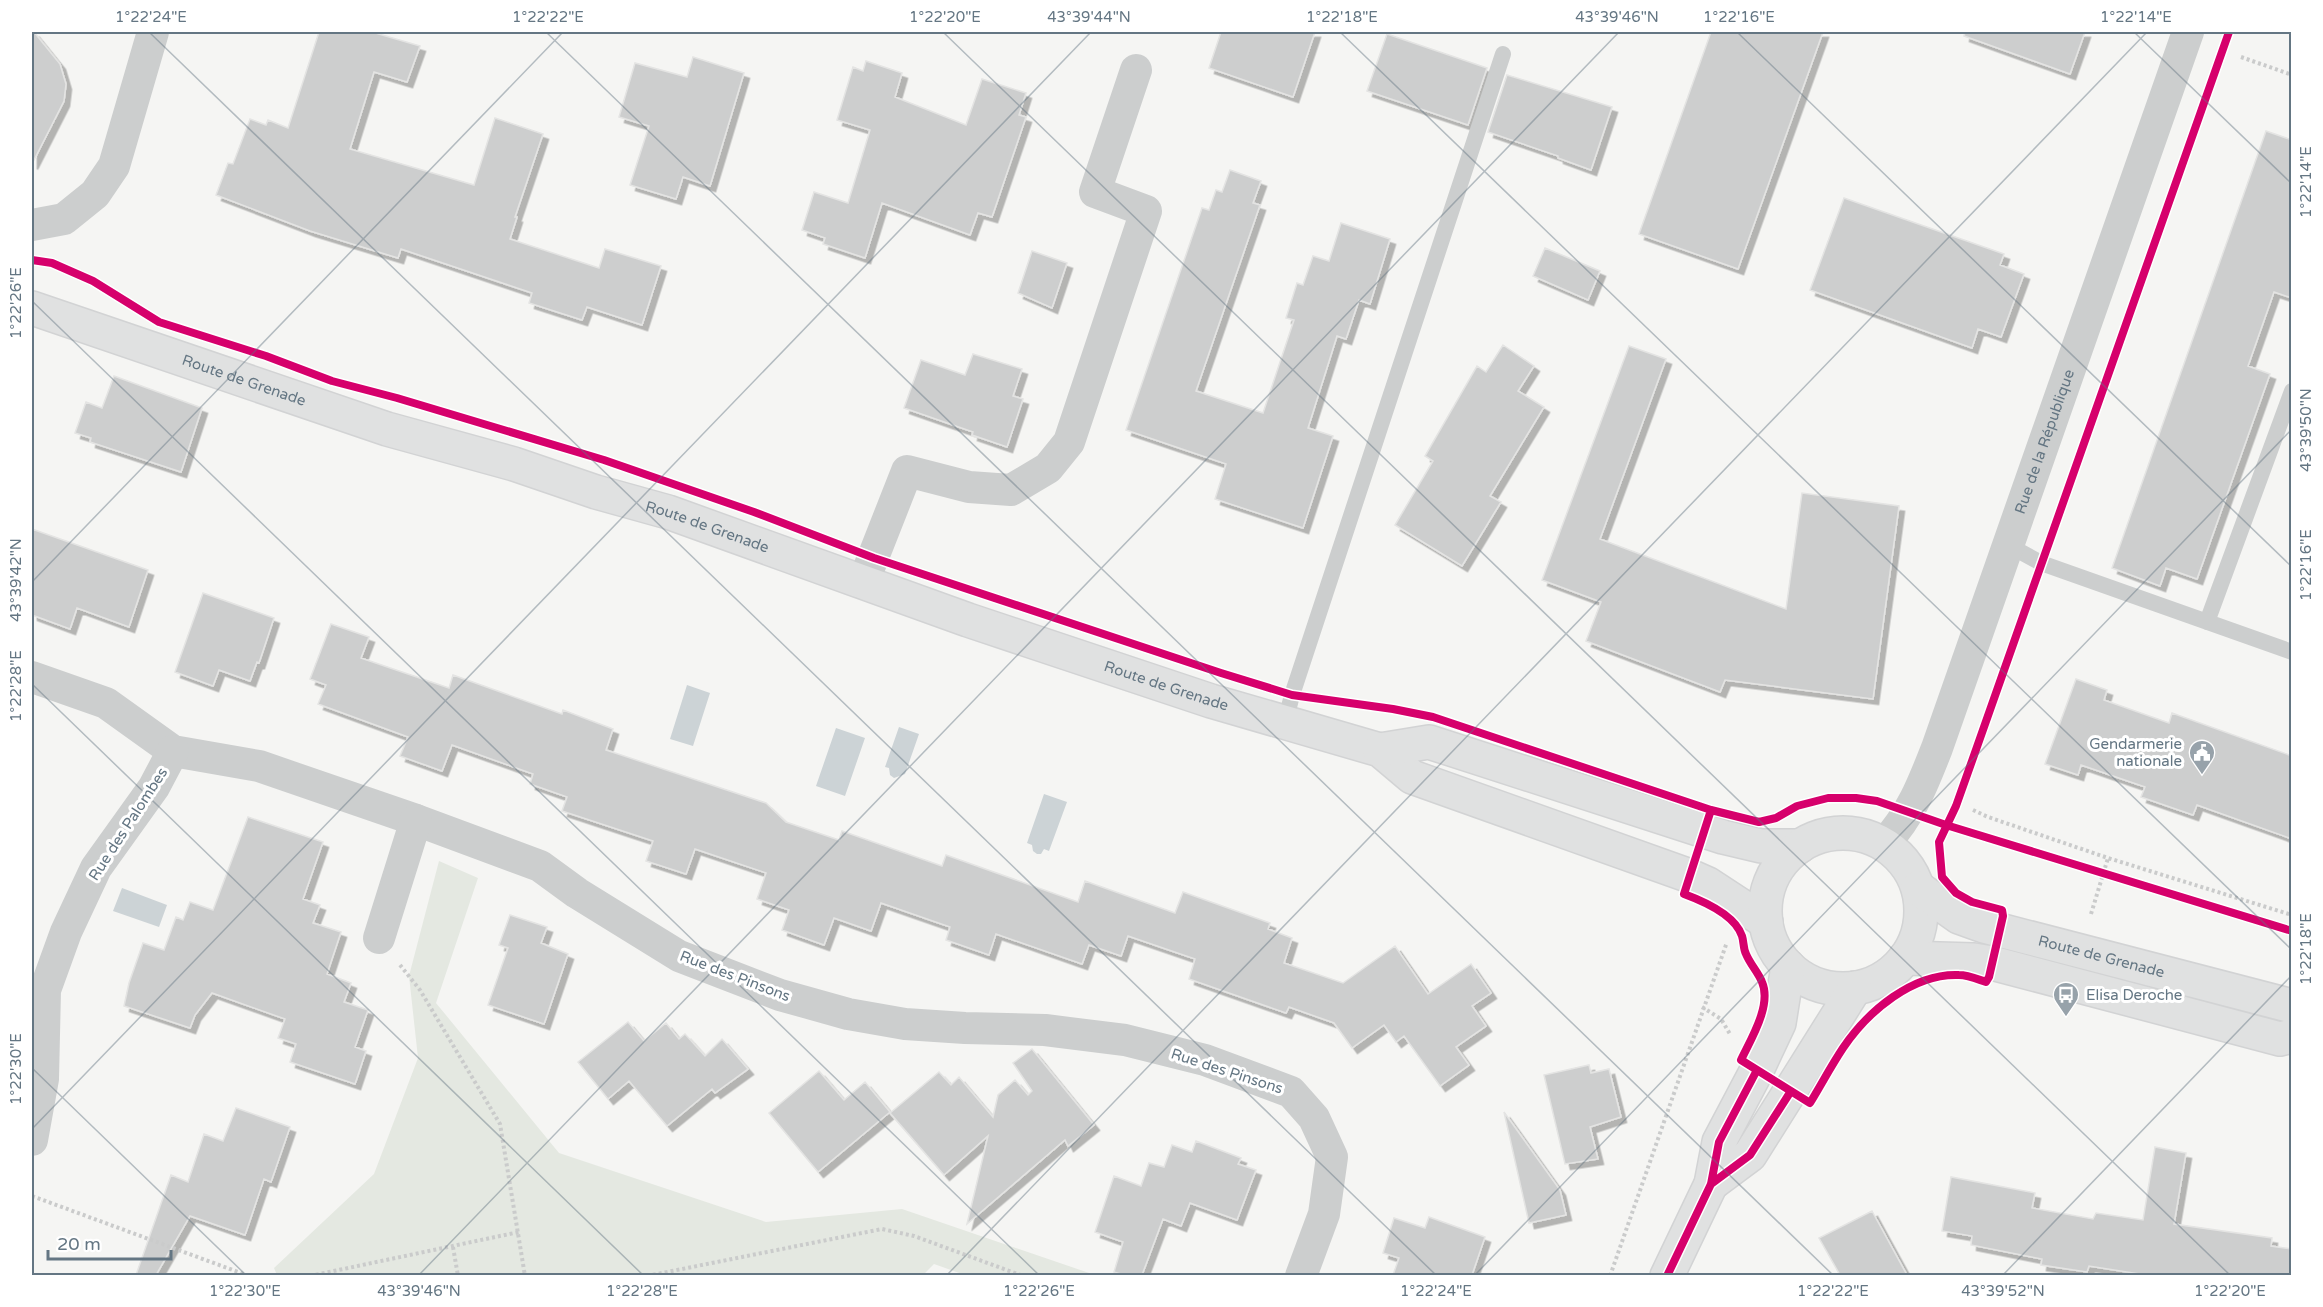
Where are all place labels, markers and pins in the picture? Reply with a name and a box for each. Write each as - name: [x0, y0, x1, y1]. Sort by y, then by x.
- place label: Gendarmerie nationale: [2089, 735, 2182, 770]
- public building icon: Gendarmerie nationale: [2187, 738, 2217, 776]
- bus stop icon: Elisa Deroche: [2051, 980, 2081, 1018]
- place label: Elisa Deroche: [2086, 986, 2182, 1004]

